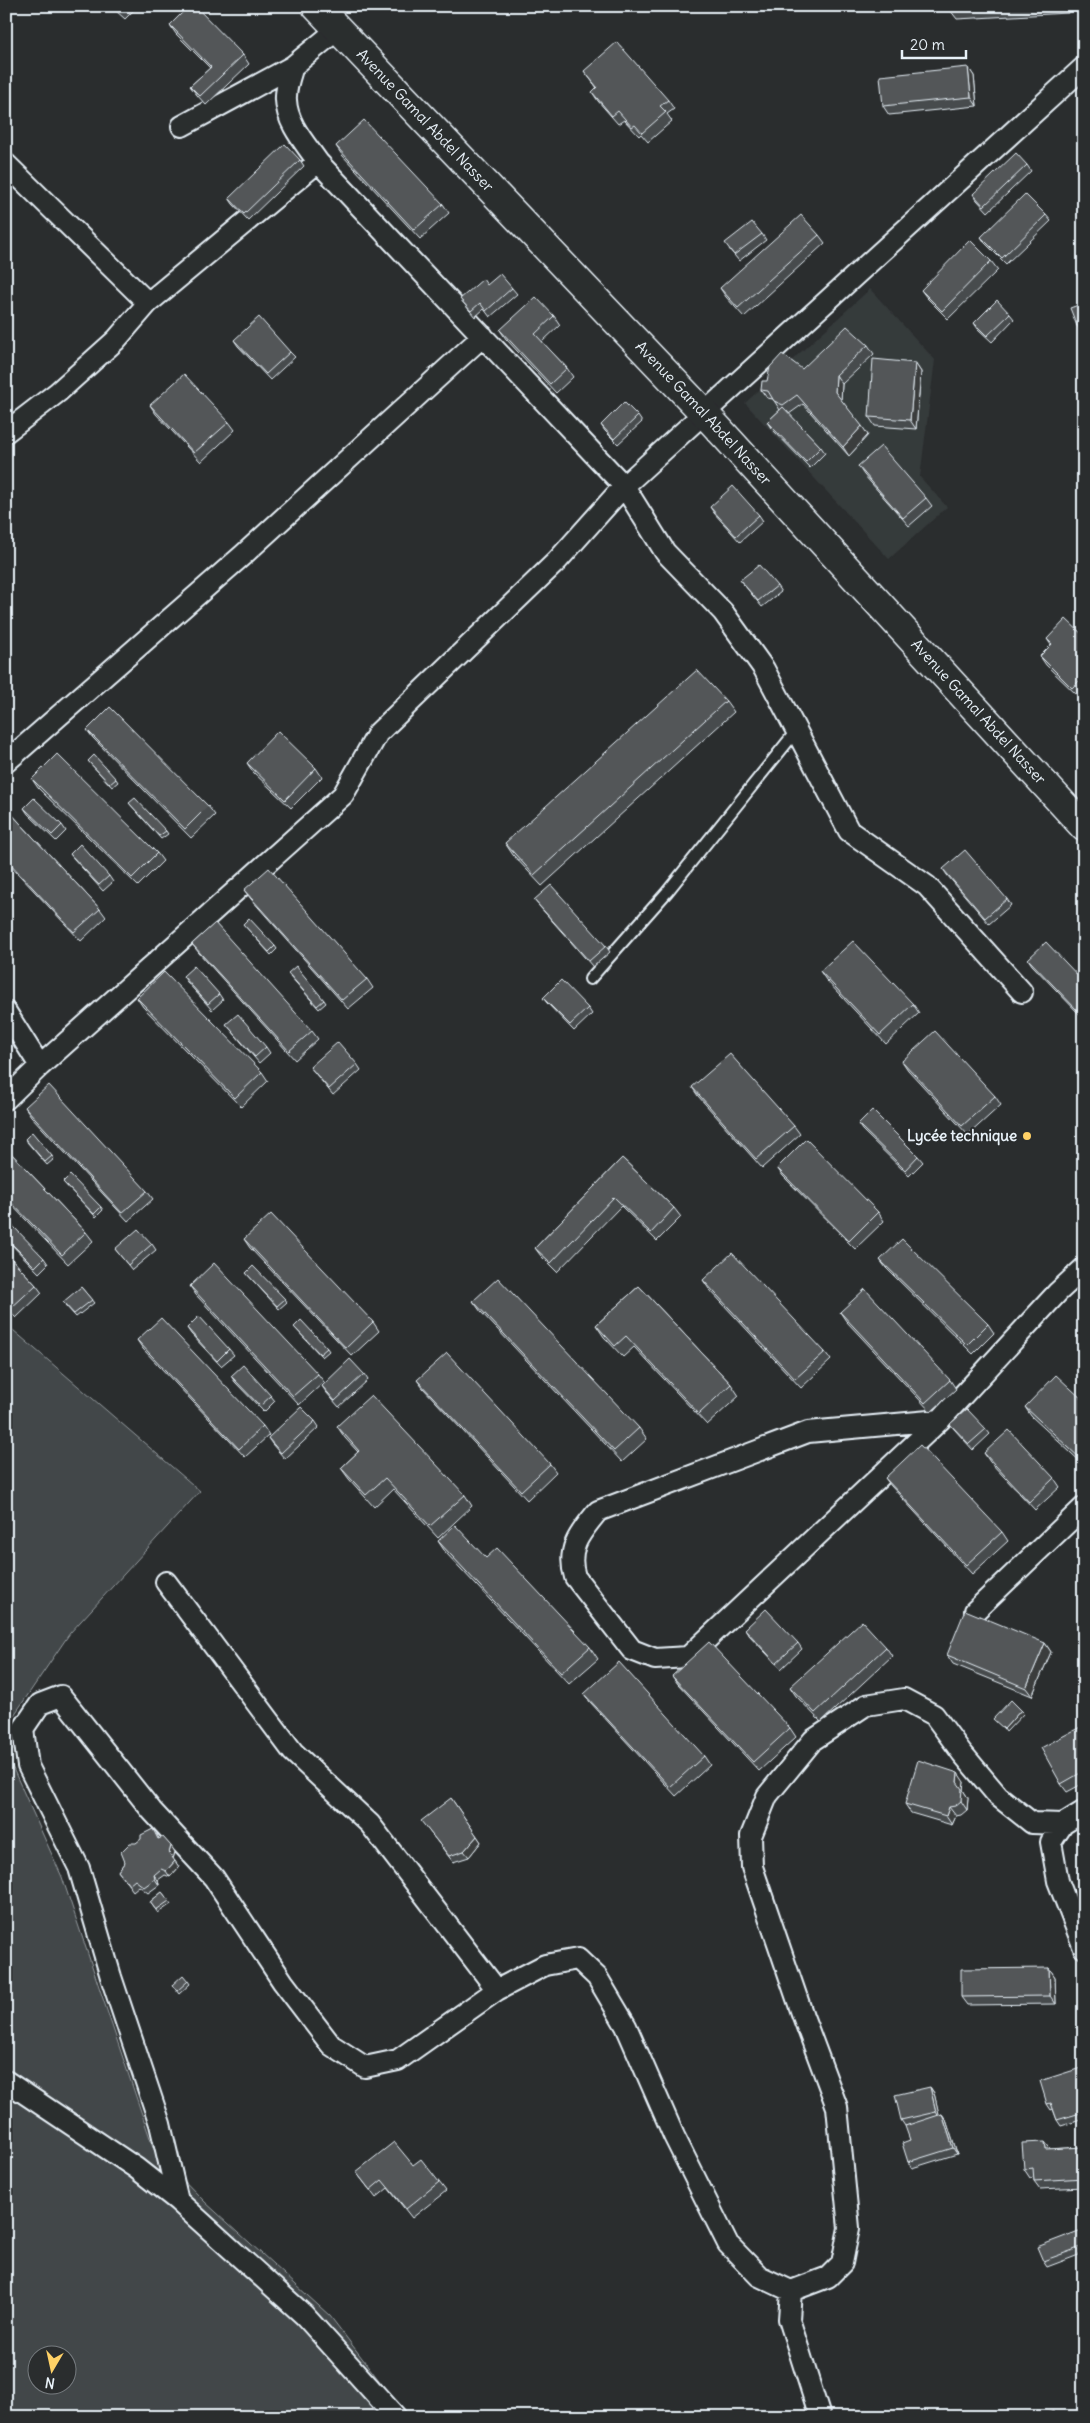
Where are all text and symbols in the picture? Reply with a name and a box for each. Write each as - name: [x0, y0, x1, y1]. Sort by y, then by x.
- scale bar: [902, 28, 966, 60]
- text: 20 m: [910, 35, 945, 54]
- street label: Avenue Gamal Abdel Nasser: [353, 45, 498, 195]
- street label: Avenue Gamal Abdel Nasser: [632, 337, 776, 489]
- street label: Avenue Gamal Abdel Nasser: [907, 635, 1050, 788]
- place label: Lycée technique: [907, 1126, 1017, 1146]
- marker: Lycée technique: [1021, 1130, 1033, 1142]
- north arrow: [28, 2346, 78, 2396]
- text: N: [44, 2373, 56, 2392]

